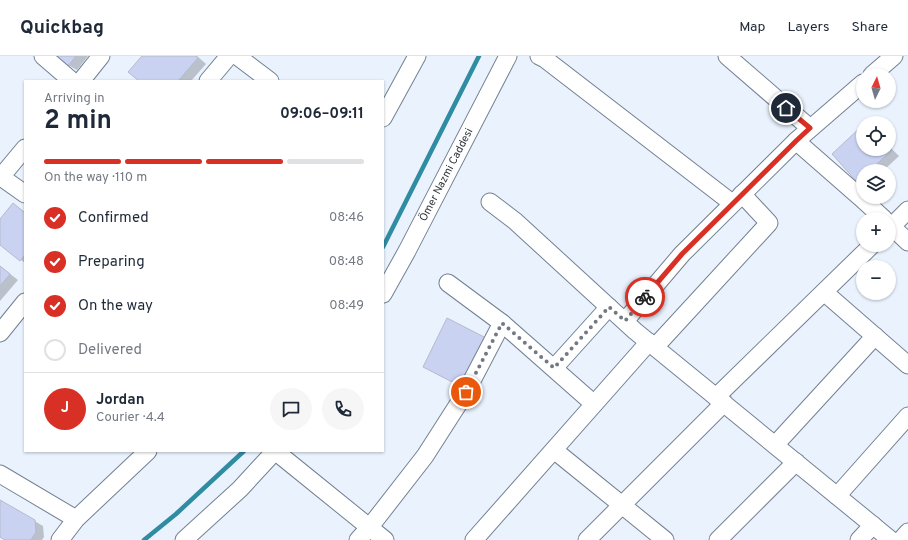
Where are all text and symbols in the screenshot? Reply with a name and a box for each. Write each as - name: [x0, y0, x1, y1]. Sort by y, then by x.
- text: Quickbag: [20, 16, 104, 40]
- text: Map: [739, 19, 765, 36]
- text: Layers: [787, 19, 829, 36]
- text: Share: [851, 19, 888, 36]
- north arrow: [856, 68, 896, 108]
- map controls: [856, 68, 896, 300]
- text: Arriving in: [44, 91, 105, 107]
- pin: [769, 91, 803, 125]
- icon: home: [775, 97, 797, 119]
- text: 2 min: [44, 105, 112, 138]
- text: 09:06–09:11: [280, 105, 364, 124]
- button: locate: [856, 116, 896, 156]
- street label: Ömer Nazmi Caddesi: [416, 126, 476, 224]
- button: layers: [856, 164, 896, 204]
- text: On the way · 110 m: [44, 170, 147, 186]
- icon: check: [44, 207, 66, 229]
- text: Confirmed: [78, 209, 149, 228]
- text: 08:46: [329, 210, 364, 226]
- button: +: [856, 212, 896, 252]
- icon: check: [44, 251, 66, 273]
- text: Preparing: [78, 253, 145, 272]
- text: 08:48: [329, 254, 364, 270]
- button: −: [856, 260, 896, 300]
- courier: [625, 277, 665, 317]
- icon: bike: [634, 286, 656, 308]
- icon: check: [44, 295, 66, 317]
- text: On the way: [78, 297, 153, 316]
- text: 08:49: [329, 298, 364, 314]
- text: Delivered: [78, 341, 142, 360]
- pin: [449, 375, 483, 409]
- icon: bag: [455, 381, 477, 403]
- button: chat: [270, 388, 312, 430]
- button: phone: [322, 388, 364, 430]
- text: Jordan: [96, 391, 145, 410]
- text: J: [61, 399, 69, 418]
- text: Courier · 4.4: [96, 410, 165, 426]

